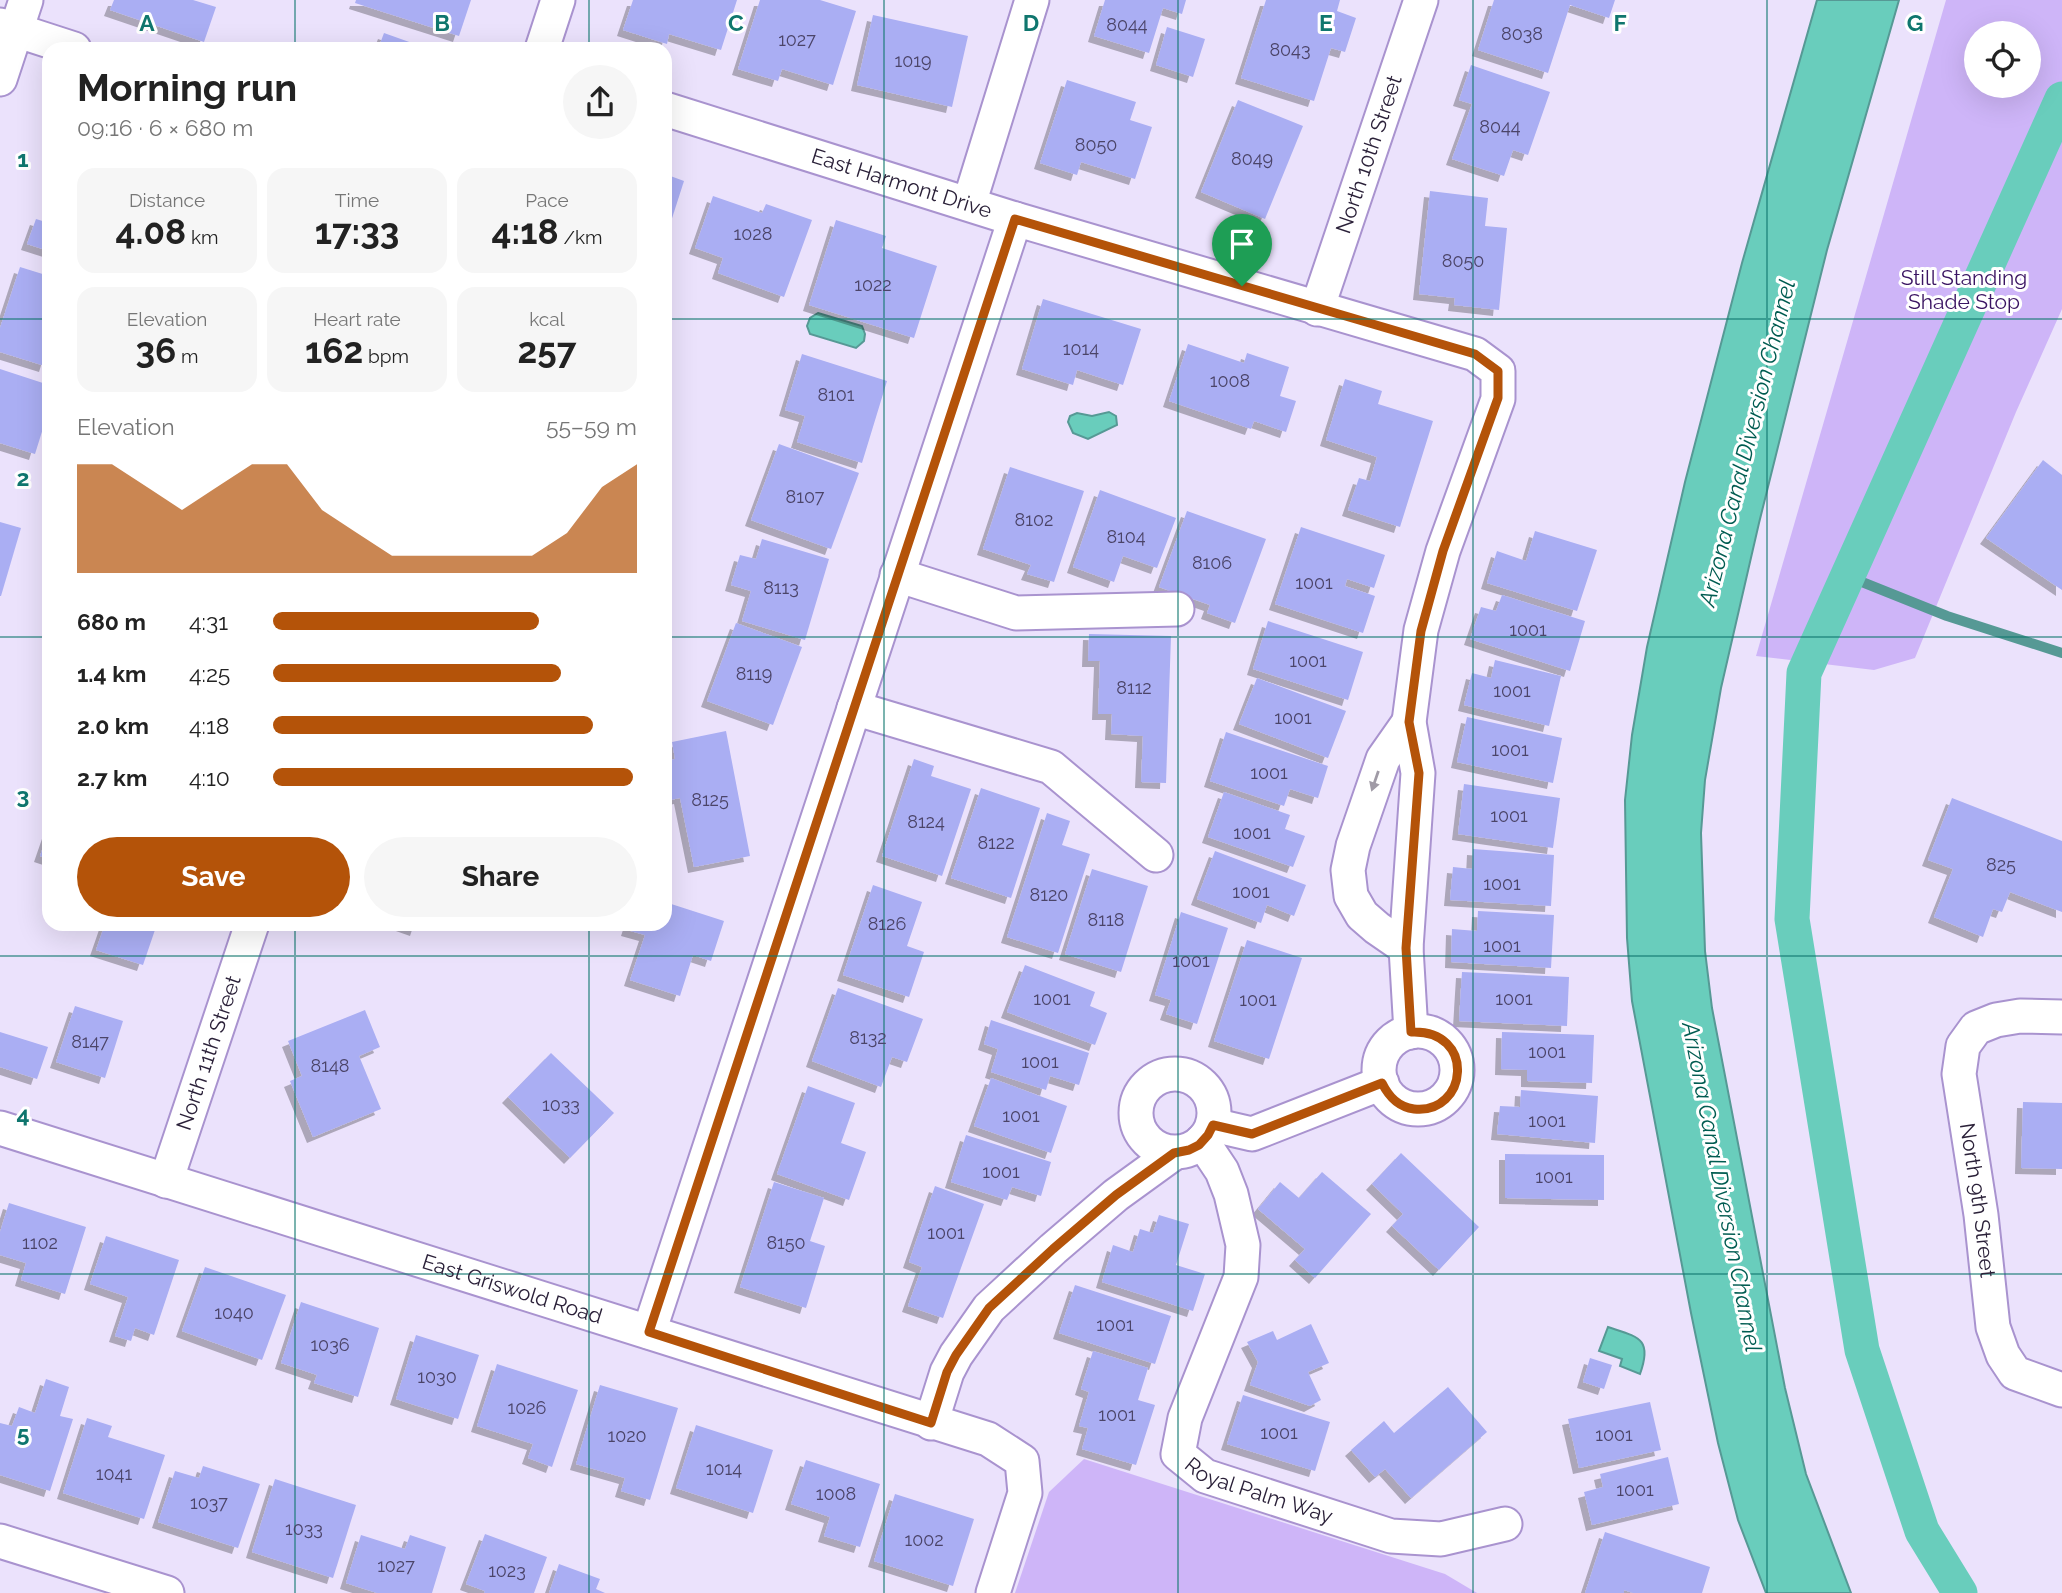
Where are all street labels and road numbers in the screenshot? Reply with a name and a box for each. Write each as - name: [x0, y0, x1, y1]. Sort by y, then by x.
- street label: North 10th Street: [1330, 72, 1407, 237]
- street label: East Harmont Drive: [809, 143, 995, 223]
- street label: North 11th Street: [171, 972, 246, 1133]
- street label: North 9th Street: [1955, 1121, 2001, 1279]
- street label: East Griswold Road: [419, 1249, 606, 1329]
- street label: Royal Palm Way: [1180, 1452, 1336, 1528]

